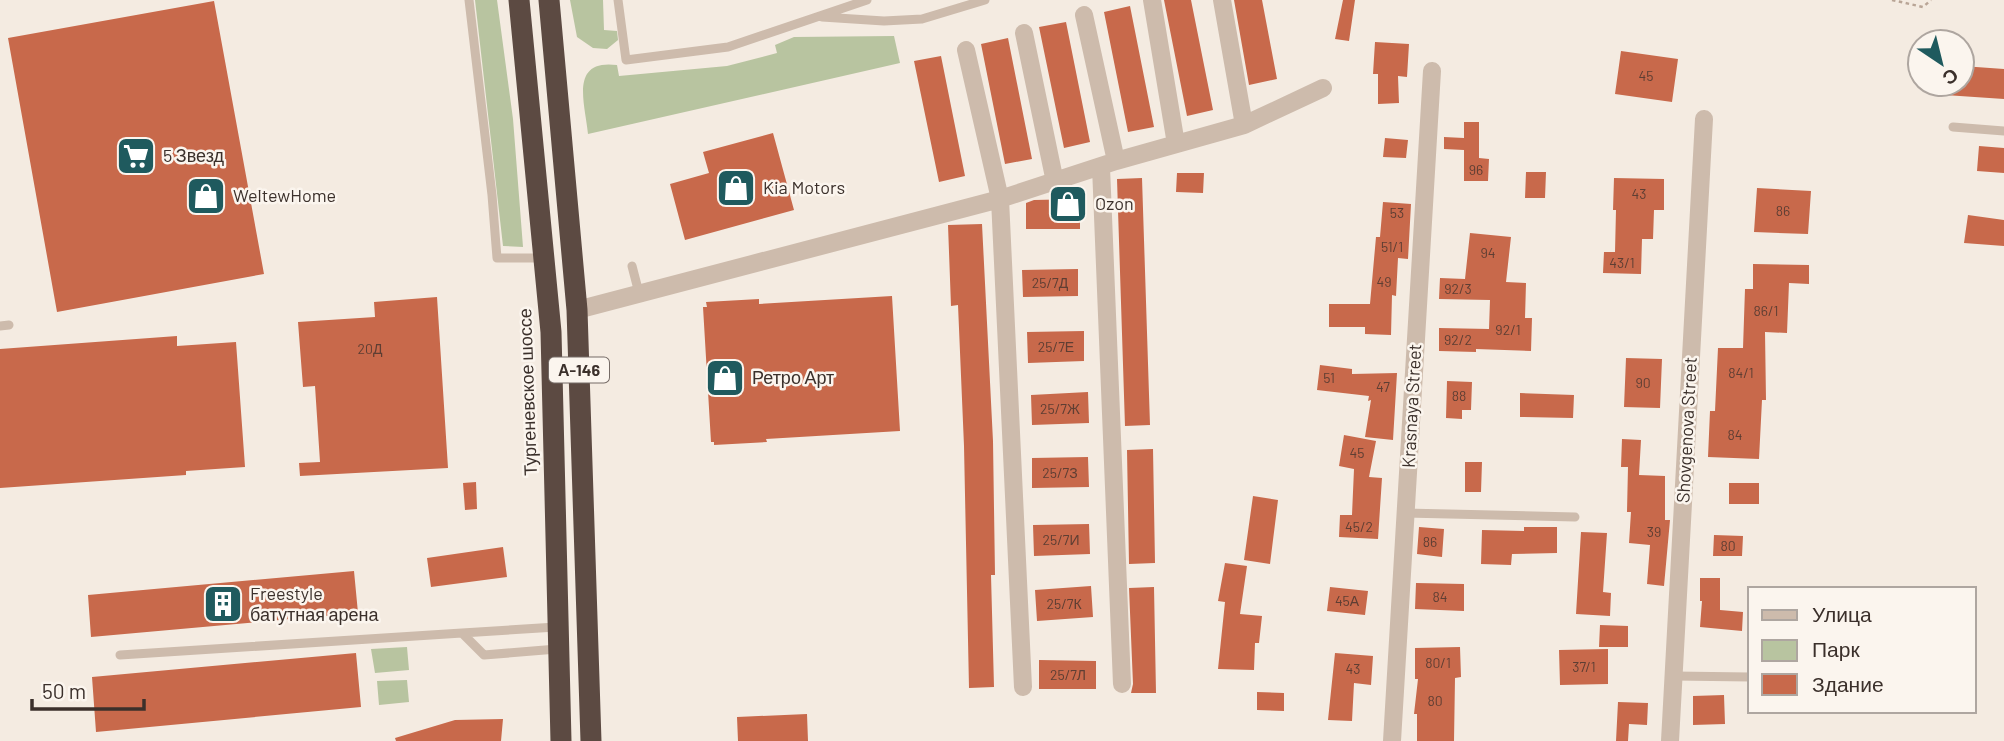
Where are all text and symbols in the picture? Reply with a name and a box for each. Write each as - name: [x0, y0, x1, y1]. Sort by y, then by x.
- north arrow: [1906, 28, 1976, 98]
- text: С: [1939, 64, 1963, 91]
- house number: 45: [1639, 67, 1653, 84]
- supermarket icon: 5 Звезд: [115, 135, 157, 177]
- place label: 5 Звезд: [163, 144, 225, 166]
- house number: 96: [1469, 161, 1483, 178]
- shop icon: Kia Motors: [715, 167, 757, 209]
- shop icon: WeltewHome: [185, 175, 227, 217]
- place label: Kia Motors: [763, 176, 845, 198]
- shop icon: Ozon: [1047, 183, 1089, 225]
- place label: WeltewHome: [233, 184, 336, 206]
- house number: 43: [1632, 185, 1646, 202]
- place label: Ozon: [1095, 192, 1134, 214]
- house number: 86: [1776, 202, 1790, 219]
- house number: 53: [1390, 204, 1404, 221]
- house number: 51/1: [1381, 238, 1403, 255]
- house number: 94: [1480, 244, 1496, 261]
- house number: 43/1: [1609, 254, 1635, 271]
- house number: 49: [1376, 273, 1392, 290]
- house number: 25/7Д: [1032, 274, 1069, 291]
- house number: 92/3: [1444, 280, 1472, 297]
- house number: 86/1: [1753, 302, 1779, 319]
- street label: Тургеневское шоссе: [513, 308, 541, 476]
- house number: 92/1: [1495, 321, 1521, 338]
- house number: 92/2: [1444, 331, 1472, 348]
- house number: 25/7Е: [1038, 338, 1074, 355]
- house number: 20Д: [358, 340, 383, 357]
- street label: Krasnaya Street: [1397, 343, 1425, 469]
- street label: Shovgenova Street: [1671, 356, 1701, 504]
- shop icon: Ретро Арт: [704, 357, 746, 399]
- road number: А-146: [549, 358, 609, 382]
- house number: 84/1: [1728, 364, 1754, 381]
- place label: Ретро Арт: [752, 366, 834, 388]
- house number: 51: [1323, 369, 1335, 386]
- house number: 90: [1635, 374, 1651, 391]
- house number: 47: [1376, 378, 1390, 395]
- house number: 88: [1452, 387, 1466, 404]
- house number: 25/7Ж: [1040, 400, 1080, 417]
- house number: 84: [1727, 426, 1743, 443]
- house number: 45: [1350, 444, 1364, 461]
- house number: 25/7З: [1042, 464, 1078, 481]
- house number: 45/2: [1345, 518, 1373, 535]
- house number: 39: [1647, 523, 1661, 540]
- house number: 25/7И: [1043, 531, 1080, 548]
- house number: 86: [1423, 533, 1437, 550]
- house number: 80: [1720, 537, 1736, 554]
- place label: Freestyle батутная арена: [250, 582, 379, 625]
- building icon: Freestyle батутная арена: [202, 583, 244, 625]
- legend: [1748, 587, 1976, 713]
- house number: 84: [1432, 588, 1448, 605]
- house number: 45А: [1335, 592, 1360, 609]
- house number: 25/7К: [1046, 595, 1082, 612]
- text: Улица: [1812, 601, 1872, 626]
- text: Парк: [1812, 636, 1860, 661]
- house number: 80/1: [1425, 654, 1451, 671]
- house number: 37/1: [1572, 658, 1596, 675]
- house number: 43: [1346, 660, 1360, 677]
- house number: 25/7Л: [1050, 666, 1086, 683]
- scale bar: [32, 668, 144, 712]
- text: Здание: [1812, 671, 1884, 696]
- text: 50 m: [42, 678, 86, 703]
- house number: 80: [1427, 692, 1443, 709]

